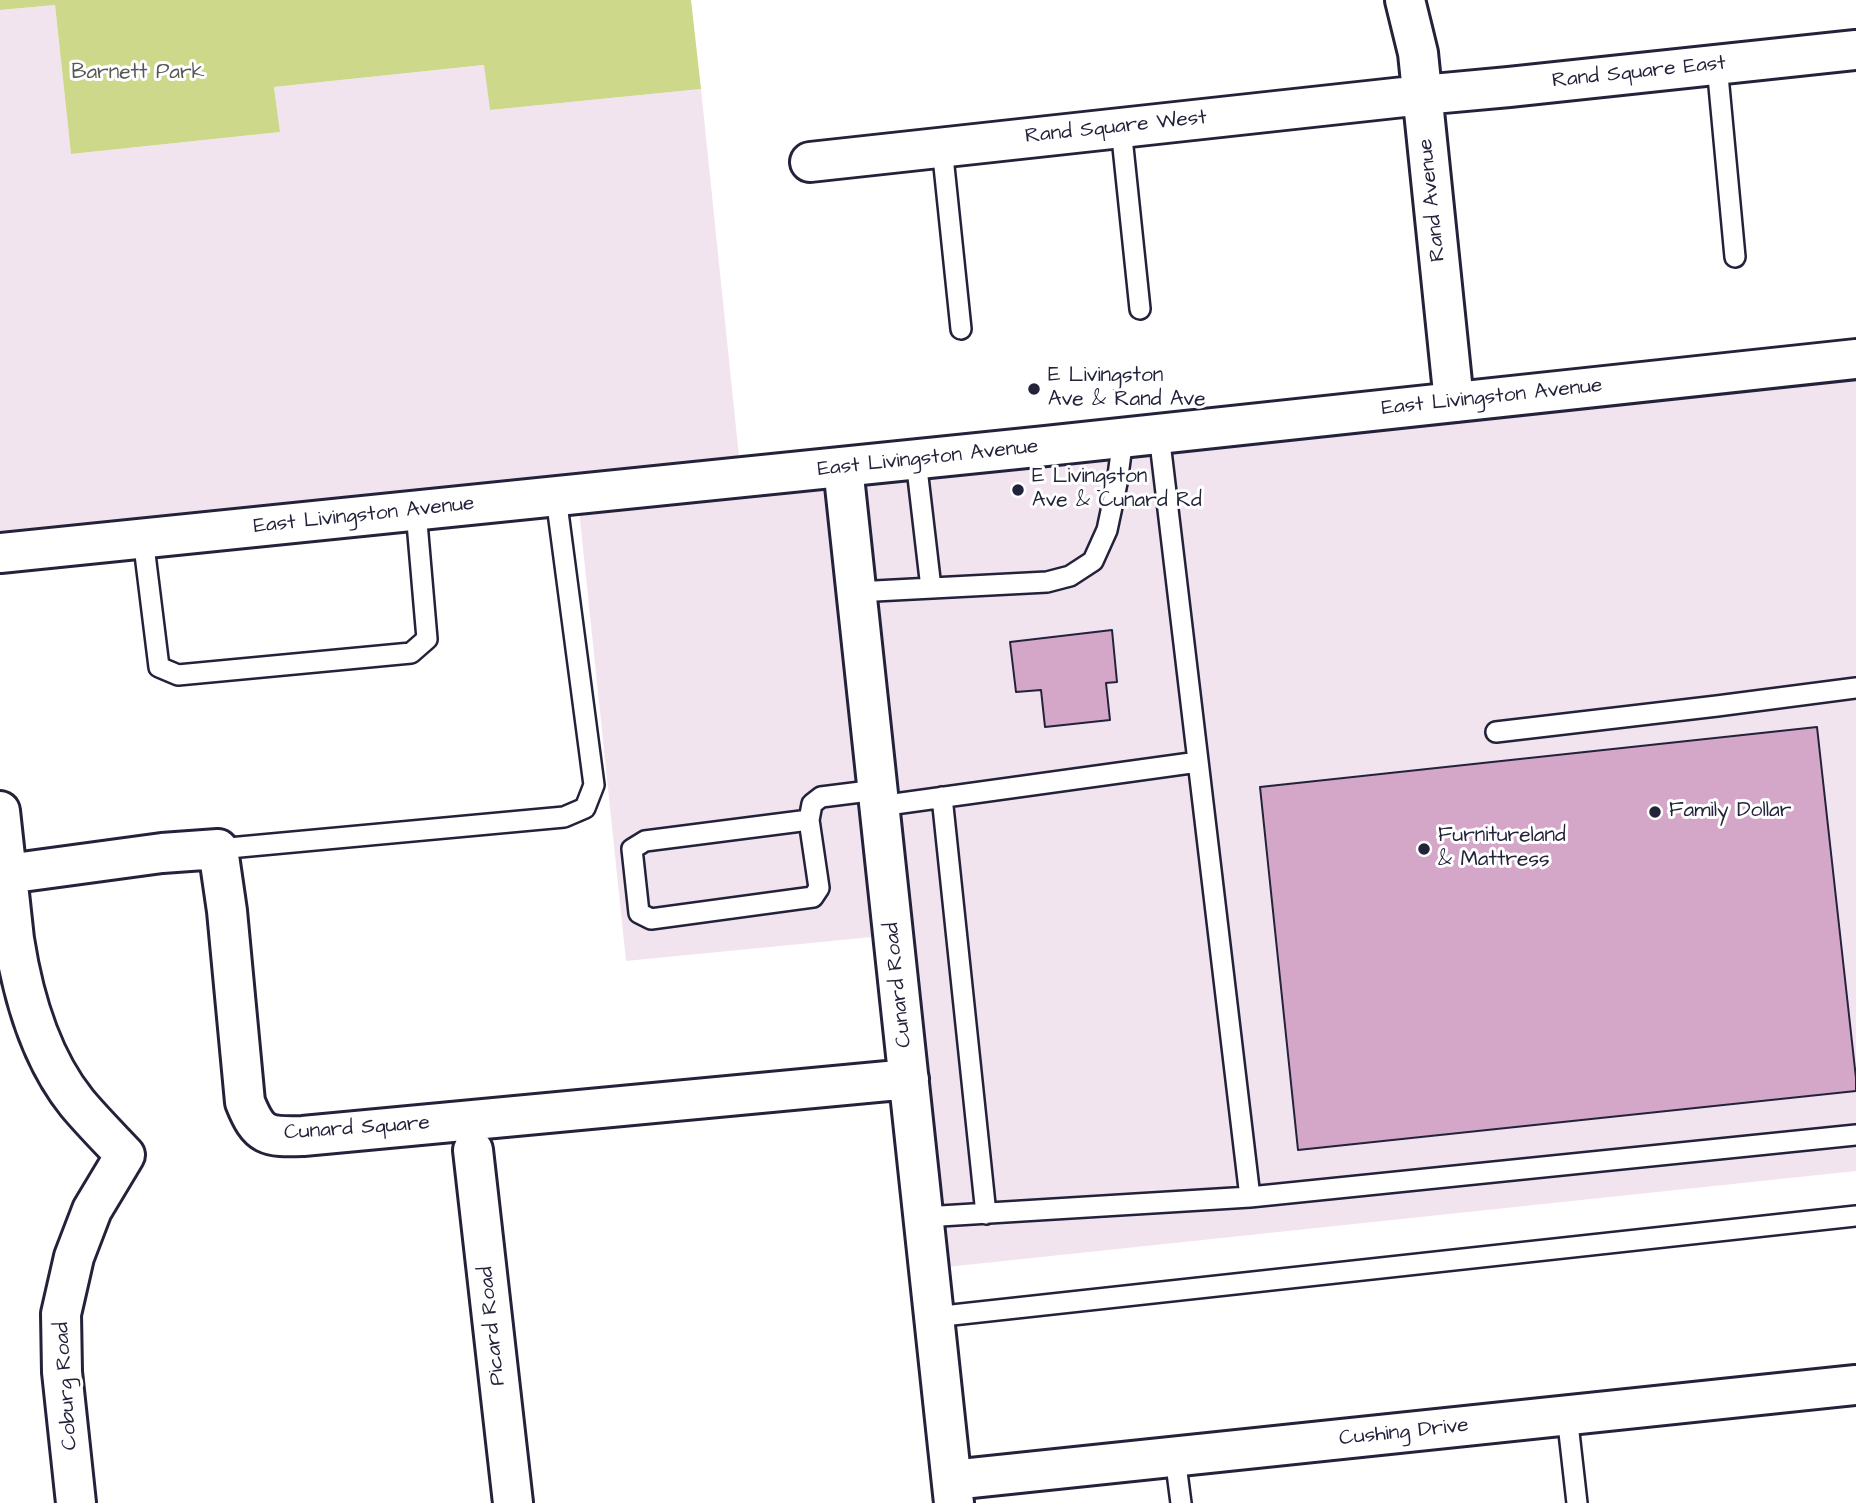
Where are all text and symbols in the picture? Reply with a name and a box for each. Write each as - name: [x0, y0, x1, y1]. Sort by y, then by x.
- street label: Rand Square East: [1551, 51, 1727, 95]
- park label: Barnett Park: [71, 61, 205, 87]
- street label: Rand Square West: [1024, 106, 1208, 150]
- street label: Rand Avenue: [1414, 137, 1452, 263]
- place label: E Livingston Ave & Rand Ave: [1048, 364, 1206, 414]
- street label: East Livingston Avenue: [1380, 374, 1604, 422]
- marker: E Livingston Ave & Rand Ave: [1026, 381, 1042, 397]
- street label: East Livingston Avenue: [816, 435, 1040, 483]
- place label: E Livingston Ave & Cunard Rd: [1032, 465, 1202, 515]
- marker: E Livingston Ave & Cunard Rd: [1010, 482, 1026, 498]
- street label: East Livingston Avenue: [252, 492, 476, 540]
- place label: Family Dollar: [1669, 799, 1791, 825]
- marker: Family Dollar: [1647, 804, 1663, 820]
- place label: Furnitureland & Mattress: [1438, 824, 1566, 874]
- marker: Furnitureland & Mattress: [1416, 841, 1432, 857]
- street label: Cunard Road: [880, 921, 918, 1049]
- street label: Cunard Square: [283, 1111, 431, 1147]
- street label: Picard Road: [474, 1265, 512, 1387]
- street label: Coburg Road: [50, 1321, 84, 1451]
- street label: Cushing Drive: [1338, 1414, 1470, 1452]

